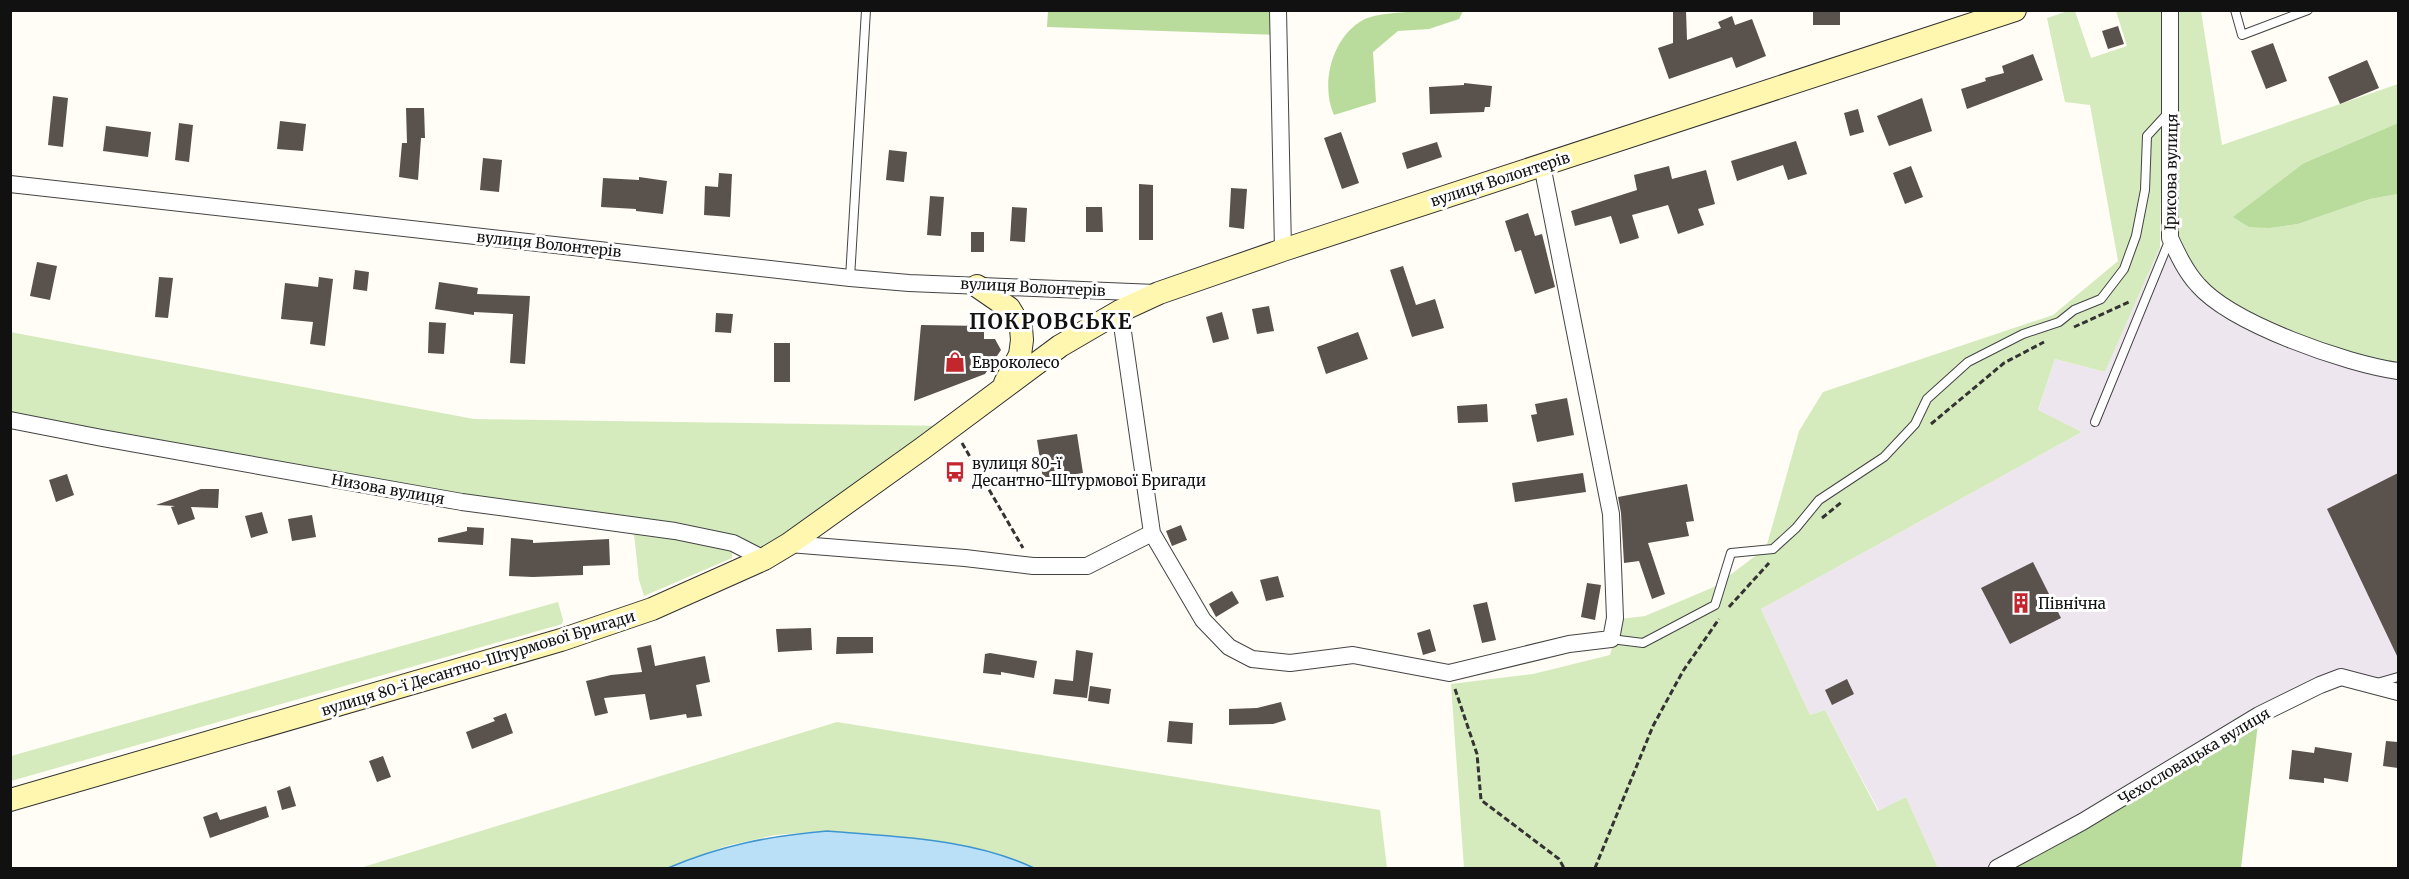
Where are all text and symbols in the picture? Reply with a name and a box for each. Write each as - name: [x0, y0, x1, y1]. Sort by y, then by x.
- street label: Ірисова вулиця: [2160, 113, 2182, 231]
- street label: вулиця Волонтерів: [1428, 147, 1572, 211]
- street label: вулиця Волонтерів: [476, 227, 623, 261]
- street label: вулиця Волонтерів: [960, 274, 1106, 300]
- district label: ПОКРОВСЬКЕ: [969, 308, 1133, 335]
- shop icon: Евроколесо: [943, 350, 967, 374]
- place label: Евроколесо: [972, 353, 1060, 372]
- place label: вулиця 80-ї Десантно-Штурмової Бригади: [972, 454, 1206, 490]
- bus stop icon: вулиця 80-ї Десантно-Штурмової Бригади: [943, 460, 967, 484]
- street label: Низова вулиця: [330, 470, 446, 508]
- building icon: Північна: [2009, 591, 2033, 615]
- place label: Північна: [2038, 594, 2106, 613]
- street label: вулиця 80-ї Десантно-Штурмової Бригади: [319, 606, 637, 720]
- street label: Чехословацька вулиця: [2115, 703, 2273, 809]

